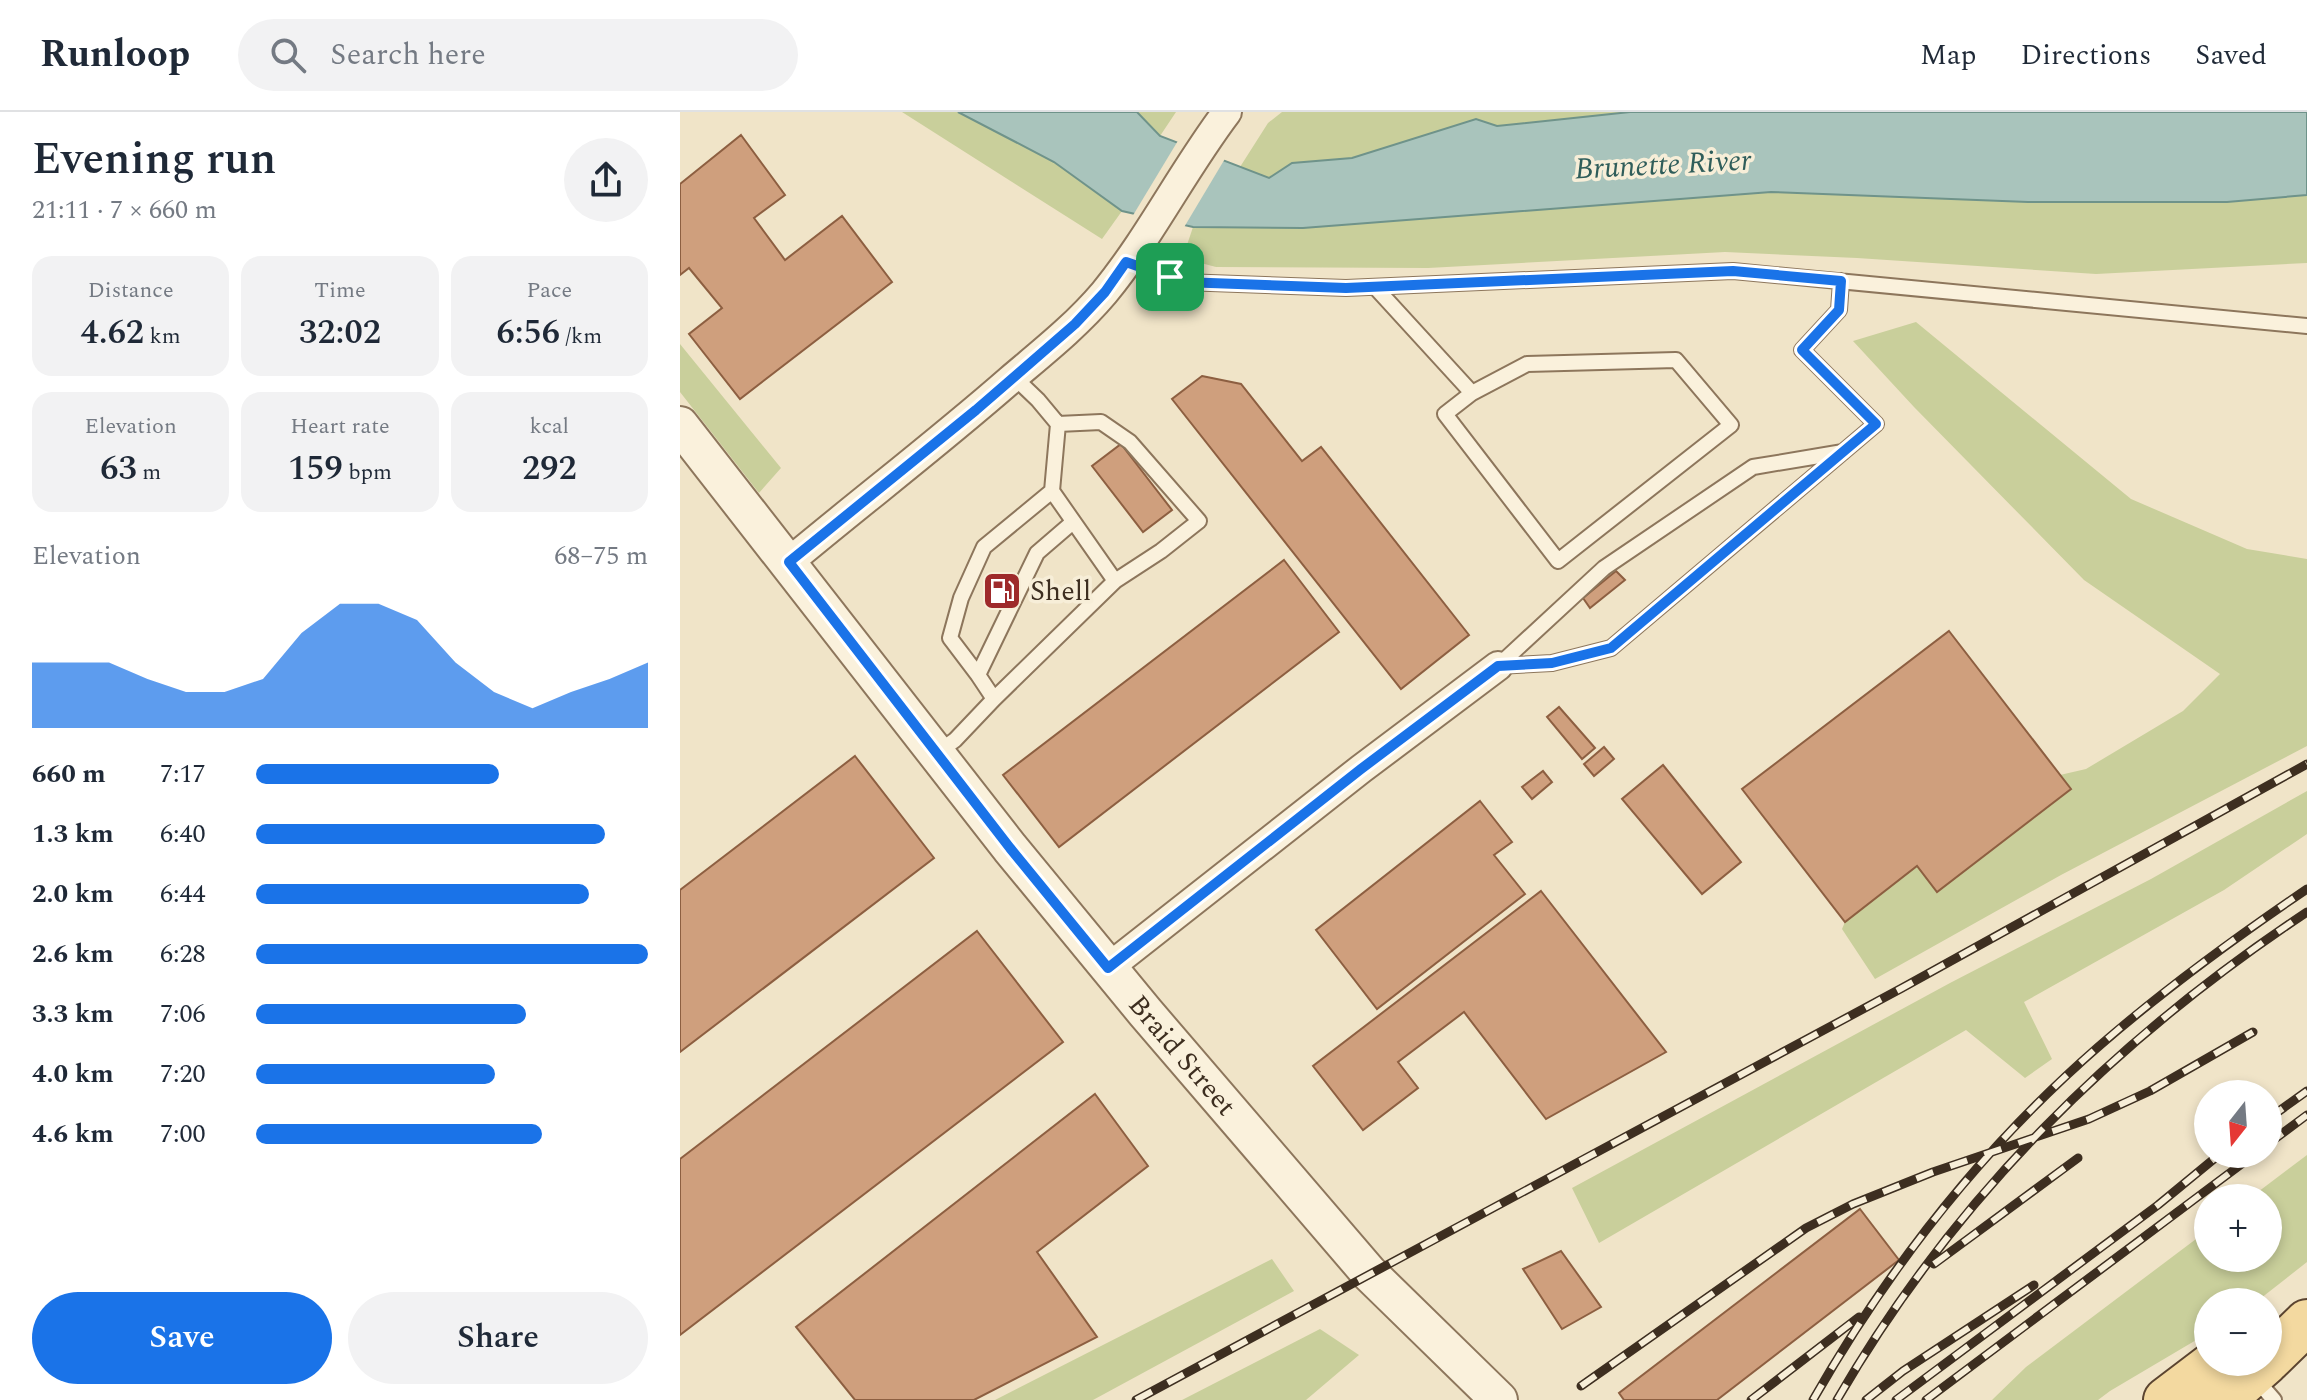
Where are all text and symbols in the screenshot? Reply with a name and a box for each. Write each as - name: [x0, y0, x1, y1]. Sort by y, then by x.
- search box: [238, 19, 798, 91]
- text: Runloop: [40, 26, 190, 84]
- text: Search here: [330, 32, 486, 78]
- icon: search: [266, 33, 310, 77]
- text: Map: [1920, 34, 1977, 77]
- text: Directions: [2021, 34, 2151, 77]
- text: Saved: [2195, 34, 2267, 77]
- text: Evening run: [32, 126, 276, 193]
- water label: Brunette River: [1574, 137, 1753, 193]
- button: share: [564, 138, 648, 222]
- text: 21:11 · 7 × 660 m: [32, 190, 217, 230]
- pin: [1136, 243, 1204, 311]
- icon: arrive: [1148, 255, 1192, 299]
- text: Distance: [88, 274, 174, 307]
- text: Time: [314, 274, 366, 307]
- text: Pace: [527, 274, 572, 307]
- text: 4.62: [81, 307, 144, 359]
- text: 32:02: [299, 307, 381, 359]
- text: 6:56: [496, 307, 560, 359]
- text: km: [144, 320, 181, 353]
- text: /km: [560, 320, 602, 353]
- text: Elevation: [85, 410, 177, 443]
- text: Heart rate: [290, 410, 390, 443]
- text: kcal: [530, 410, 569, 443]
- text: 63: [100, 443, 137, 495]
- text: 159: [288, 443, 343, 495]
- text: 292: [522, 443, 577, 495]
- text: m: [137, 456, 161, 489]
- text: bpm: [343, 456, 392, 489]
- text: Elevation: [32, 536, 141, 576]
- text: 68–75 m: [554, 536, 648, 576]
- fuel station icon: Shell: [981, 570, 1023, 612]
- place label: Shell: [1030, 570, 1091, 613]
- text: 660 m: [32, 754, 106, 794]
- text: 7:17: [160, 754, 206, 794]
- text: 1.3 km: [32, 814, 114, 854]
- text: 6:40: [160, 814, 206, 854]
- text: 2.0 km: [32, 874, 114, 914]
- text: 6:44: [160, 874, 206, 914]
- text: 2.6 km: [32, 934, 114, 974]
- text: 6:28: [160, 934, 206, 974]
- street label: Braid Street: [1117, 985, 1247, 1126]
- text: 3.3 km: [32, 994, 114, 1034]
- text: 7:06: [160, 994, 206, 1034]
- text: 4.0 km: [32, 1054, 114, 1094]
- text: 7:20: [160, 1054, 206, 1094]
- north arrow: [2194, 1080, 2282, 1168]
- map controls: [2194, 1080, 2282, 1376]
- text: 4.6 km: [32, 1114, 114, 1154]
- text: 7:00: [160, 1114, 206, 1154]
- button: +: [2194, 1184, 2282, 1272]
- button: −: [2194, 1288, 2282, 1376]
- button: Save: [32, 1292, 332, 1384]
- button: Share: [348, 1292, 648, 1384]

